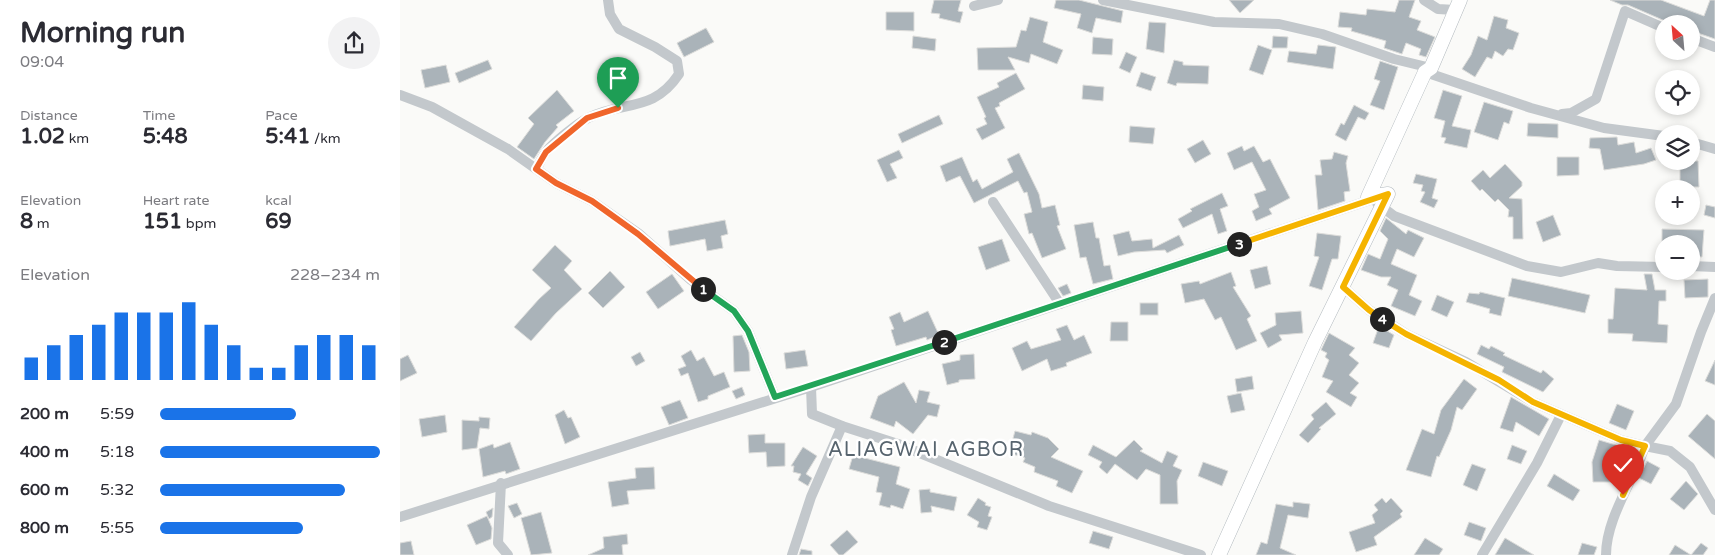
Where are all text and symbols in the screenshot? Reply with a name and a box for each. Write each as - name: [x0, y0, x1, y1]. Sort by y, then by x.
- north arrow: [1655, 15, 1700, 60]
- map controls: [1655, 15, 1700, 280]
- text: Morning run: [20, 16, 185, 50]
- button: share: [328, 17, 380, 69]
- text: 09:04: [20, 52, 64, 72]
- pin: [597, 57, 639, 108]
- icon: arrive: [604, 64, 632, 92]
- button: locate: [1655, 70, 1700, 115]
- text: Distance: [20, 107, 78, 124]
- text: Time: [143, 107, 175, 124]
- text: Pace: [265, 107, 298, 124]
- text: 1.02: [20, 124, 65, 149]
- text: 5:48: [143, 124, 188, 149]
- text: 5:41: [265, 124, 310, 149]
- button: layers: [1655, 125, 1700, 170]
- text: km: [65, 130, 89, 147]
- text: /km: [310, 130, 341, 147]
- button: +: [1655, 180, 1700, 225]
- text: Elevation: [20, 192, 81, 209]
- text: Heart rate: [143, 192, 209, 209]
- text: kcal: [265, 192, 292, 209]
- text: 8: [20, 209, 33, 234]
- text: 151: [143, 209, 182, 234]
- text: 69: [265, 209, 292, 234]
- text: m: [33, 215, 50, 232]
- text: bpm: [182, 215, 216, 232]
- pin: 3: [1226, 232, 1252, 256]
- button: −: [1655, 235, 1700, 280]
- text: 3: [1235, 236, 1244, 253]
- text: Elevation: [20, 265, 90, 285]
- text: 228–234 m: [290, 265, 380, 285]
- pin: 1: [690, 276, 716, 302]
- text: 1: [699, 281, 708, 298]
- pin: 4: [1370, 306, 1394, 332]
- text: 4: [1378, 311, 1387, 328]
- pin: 2: [932, 330, 956, 354]
- text: 2: [940, 334, 949, 351]
- text: 200 m: [20, 404, 69, 424]
- text: 5:59: [100, 404, 134, 424]
- district label: ALIAGWAI AGBOR: [828, 438, 1024, 462]
- text: 400 m: [20, 442, 69, 462]
- text: 5:18: [100, 442, 134, 462]
- pin: [1602, 444, 1644, 495]
- icon: check: [1609, 451, 1637, 479]
- text: 600 m: [20, 480, 69, 500]
- text: 5:32: [100, 480, 134, 500]
- text: 800 m: [20, 518, 69, 538]
- text: 5:55: [100, 518, 134, 538]

